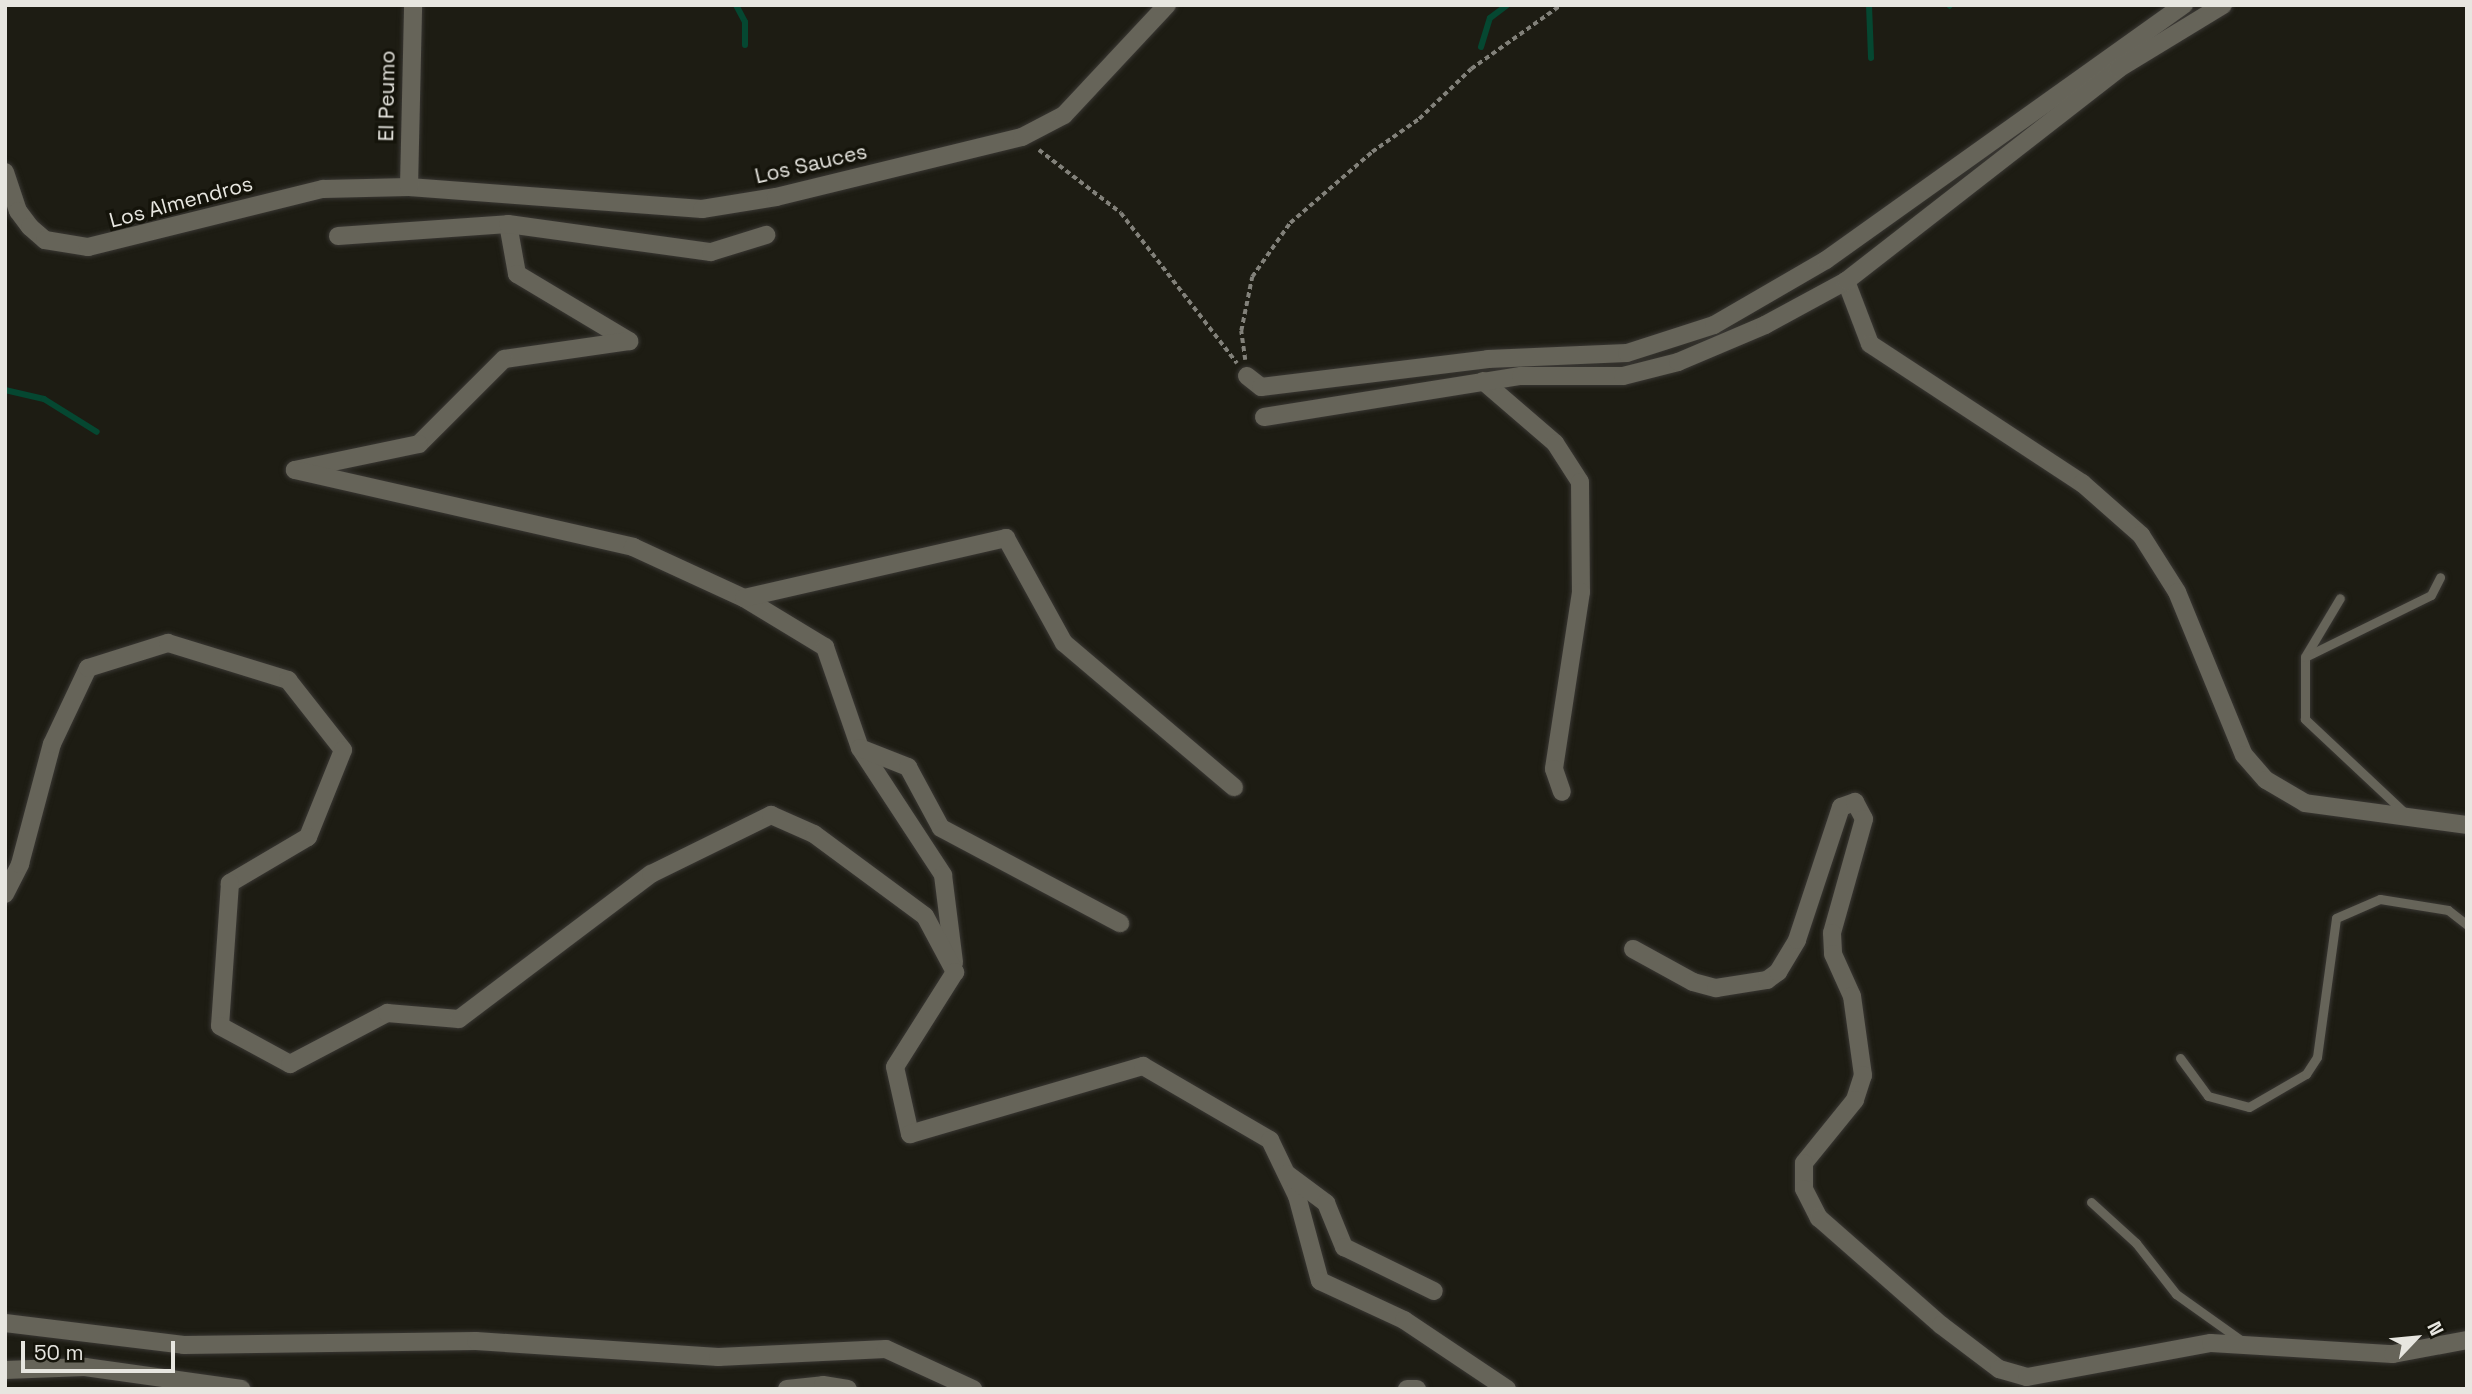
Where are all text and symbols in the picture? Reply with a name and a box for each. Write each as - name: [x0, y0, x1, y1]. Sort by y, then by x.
- street label: El Peumo: [374, 50, 400, 142]
- street label: Los Sauces: [752, 139, 870, 189]
- street label: Los Almendros: [106, 171, 256, 233]
- north arrow: [2381, 1303, 2451, 1373]
- text: N: [2421, 1317, 2449, 1340]
- scale bar: [24, 1328, 178, 1372]
- text: 50 m: [34, 1339, 84, 1366]

